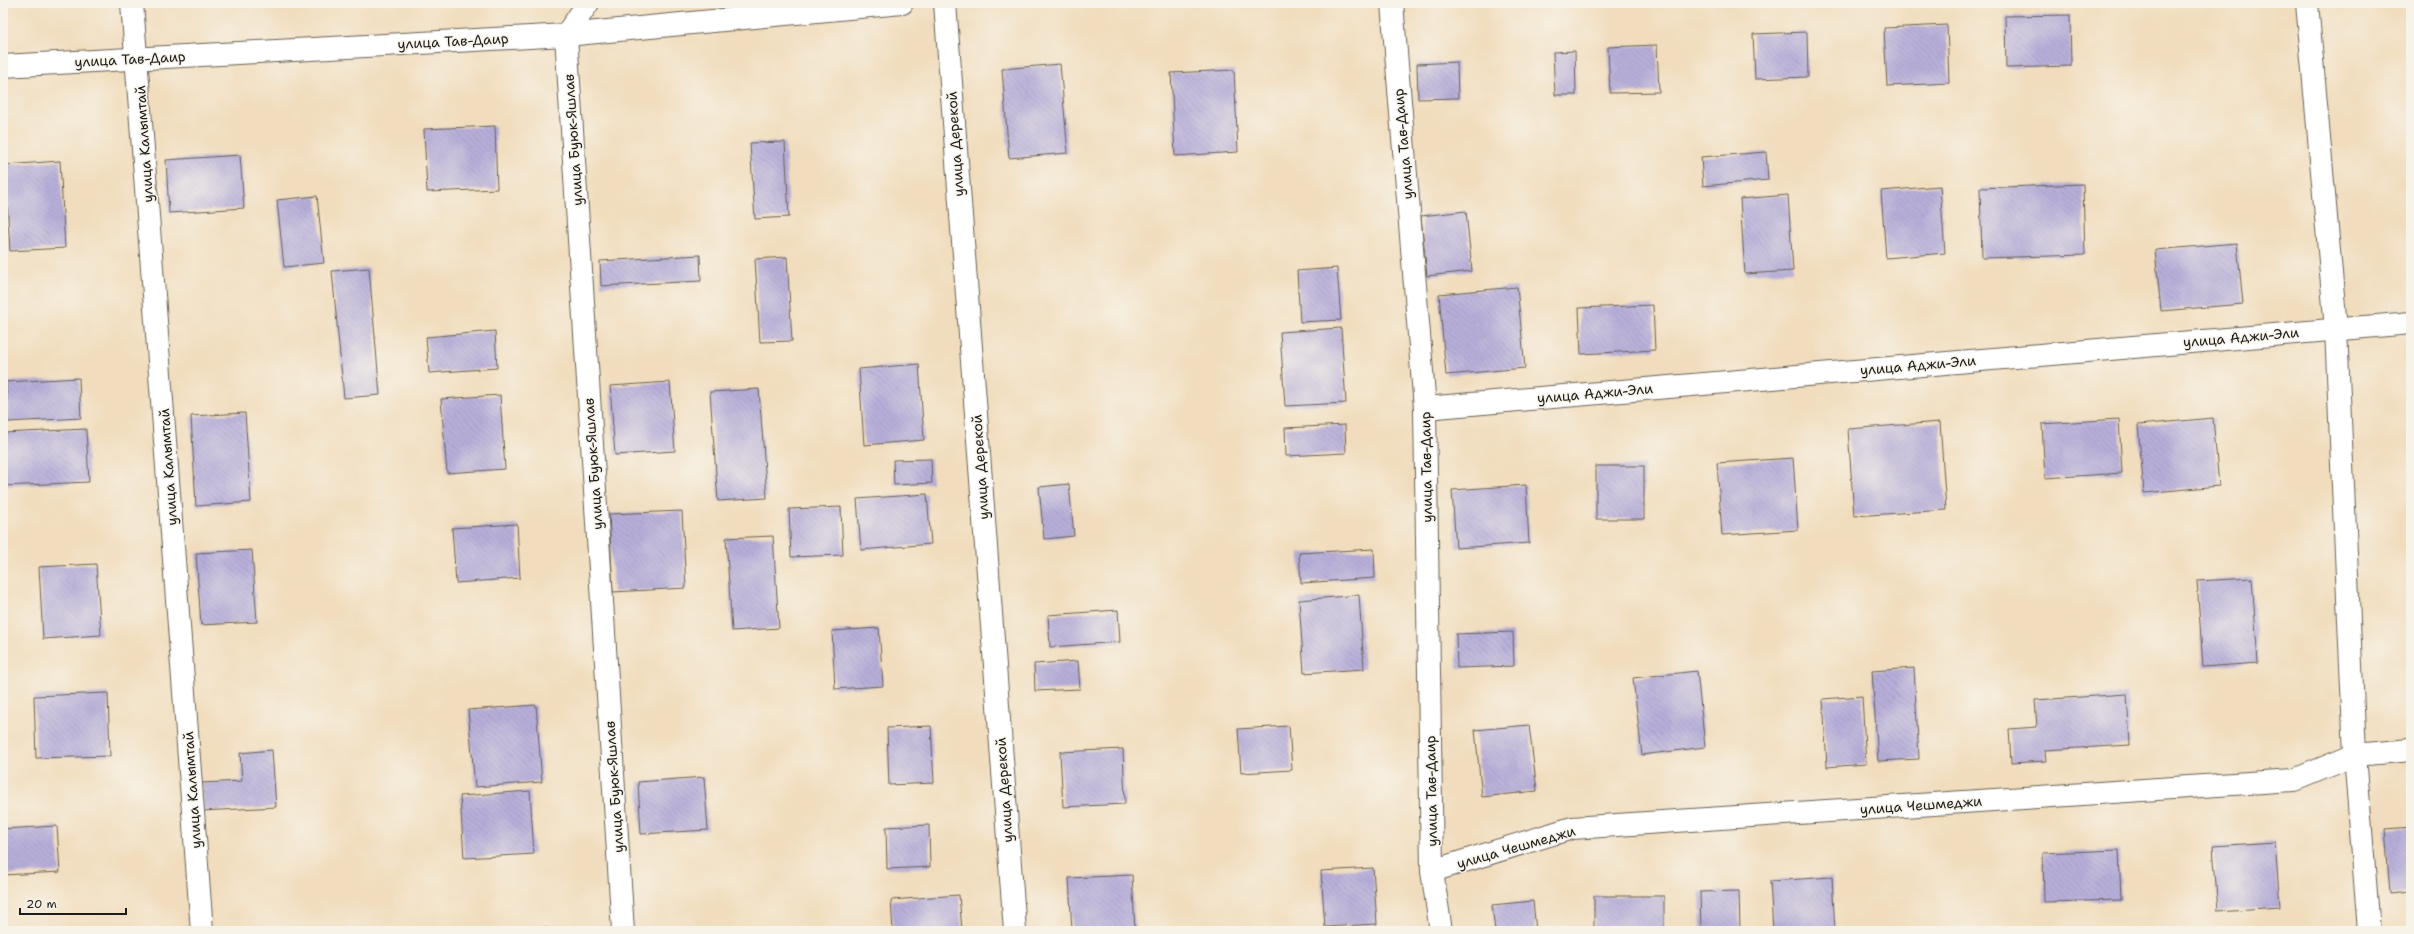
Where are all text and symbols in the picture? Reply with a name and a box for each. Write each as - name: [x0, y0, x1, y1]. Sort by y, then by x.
- street label: улица Тав-Даир: [397, 29, 509, 53]
- street label: улица Тав-Даир: [74, 47, 186, 71]
- street label: улица Буюк-Яшлав: [559, 73, 587, 207]
- street label: улица Калымтай: [131, 85, 157, 203]
- street label: улица Тав-Даир: [1389, 88, 1417, 200]
- street label: улица Дерекой: [942, 91, 968, 197]
- street label: улица Аджи-Эли: [2182, 323, 2300, 351]
- street label: улица Аджи-Эли: [1859, 351, 1977, 379]
- street label: улица Аджи-Эли: [1536, 379, 1654, 407]
- street label: улица Буюк-Яшлав: [579, 397, 607, 531]
- street label: улица Калымтай: [155, 408, 181, 526]
- street label: улица Тав-Даир: [1416, 411, 1436, 523]
- street label: улица Дерекой: [967, 414, 993, 520]
- street label: улица Буюк-Яшлав: [600, 720, 628, 854]
- street label: улица Калымтай: [179, 731, 205, 849]
- street label: улица Тав-Даир: [1421, 735, 1441, 847]
- street label: улица Дерекой: [991, 737, 1017, 843]
- street label: улица Чешмеджи: [1859, 792, 1983, 818]
- street label: улица Чешмеджи: [1455, 821, 1577, 873]
- scale bar: [20, 890, 126, 916]
- text: 20 m: [26, 896, 57, 912]

